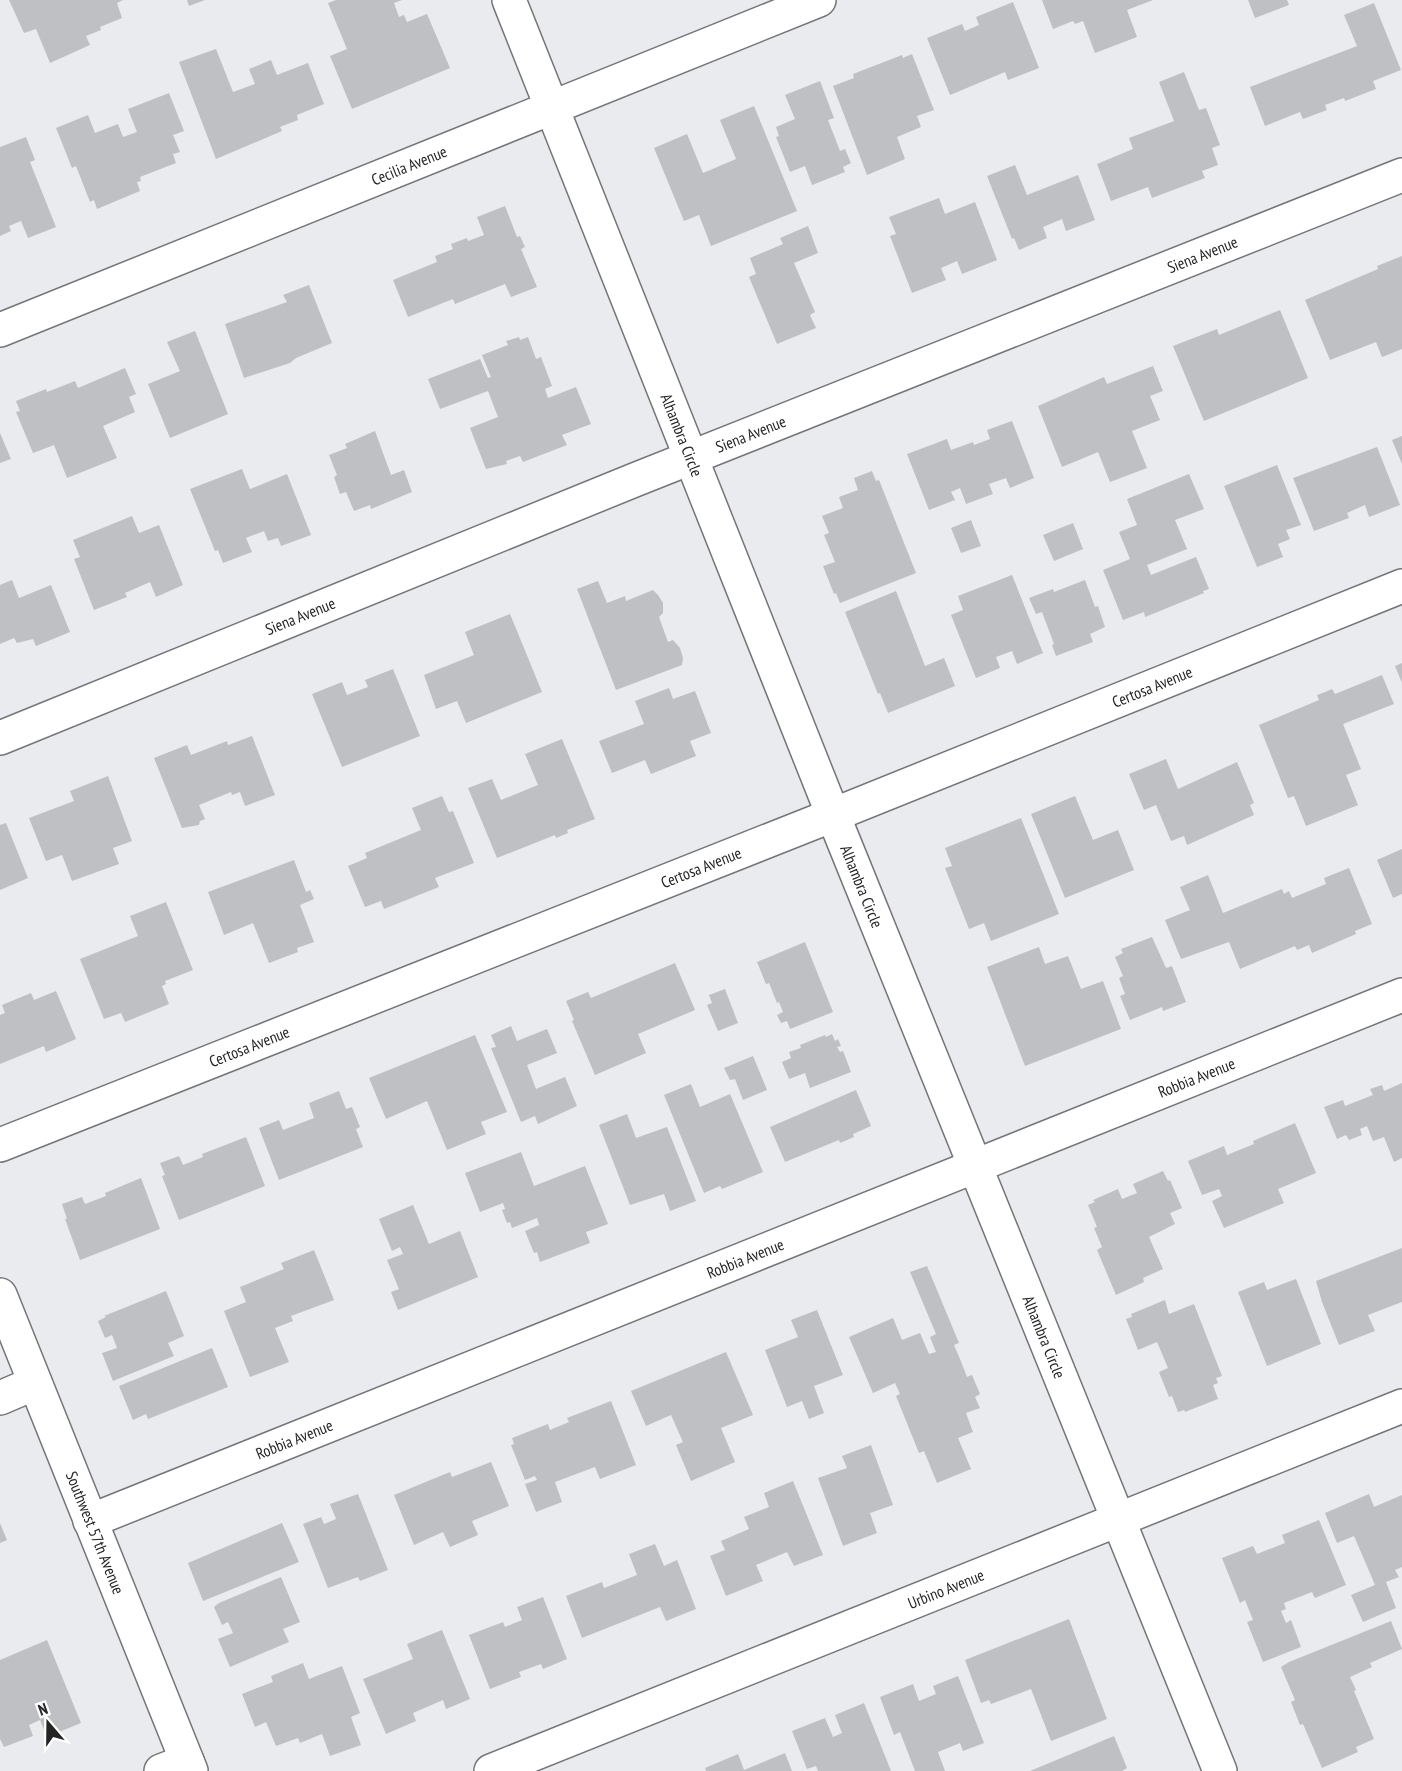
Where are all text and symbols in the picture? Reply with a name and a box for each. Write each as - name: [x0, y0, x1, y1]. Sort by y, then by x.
- street label: Cecilia Avenue: [368, 141, 450, 189]
- street label: Siena Avenue: [1164, 231, 1240, 277]
- street label: Alhambra Circle: [656, 391, 707, 479]
- street label: Siena Avenue: [713, 411, 789, 457]
- street label: Siena Avenue: [262, 593, 338, 639]
- street label: Certosa Avenue: [1109, 661, 1195, 712]
- street label: Certosa Avenue: [658, 842, 744, 892]
- street label: Alhambra Circle: [836, 842, 888, 931]
- street label: Certosa Avenue: [206, 1021, 292, 1071]
- street label: Robbia Avenue: [1155, 1053, 1238, 1102]
- street label: Robbia Avenue: [704, 1234, 787, 1283]
- street label: Alhambra Circle: [1019, 1292, 1070, 1381]
- street label: Robbia Avenue: [253, 1415, 336, 1464]
- street label: Southwest 57th Avenue: [62, 1468, 129, 1597]
- street label: Urbino Avenue: [905, 1564, 987, 1613]
- north arrow: [18, 1693, 78, 1753]
- text: N: [35, 1698, 50, 1720]

